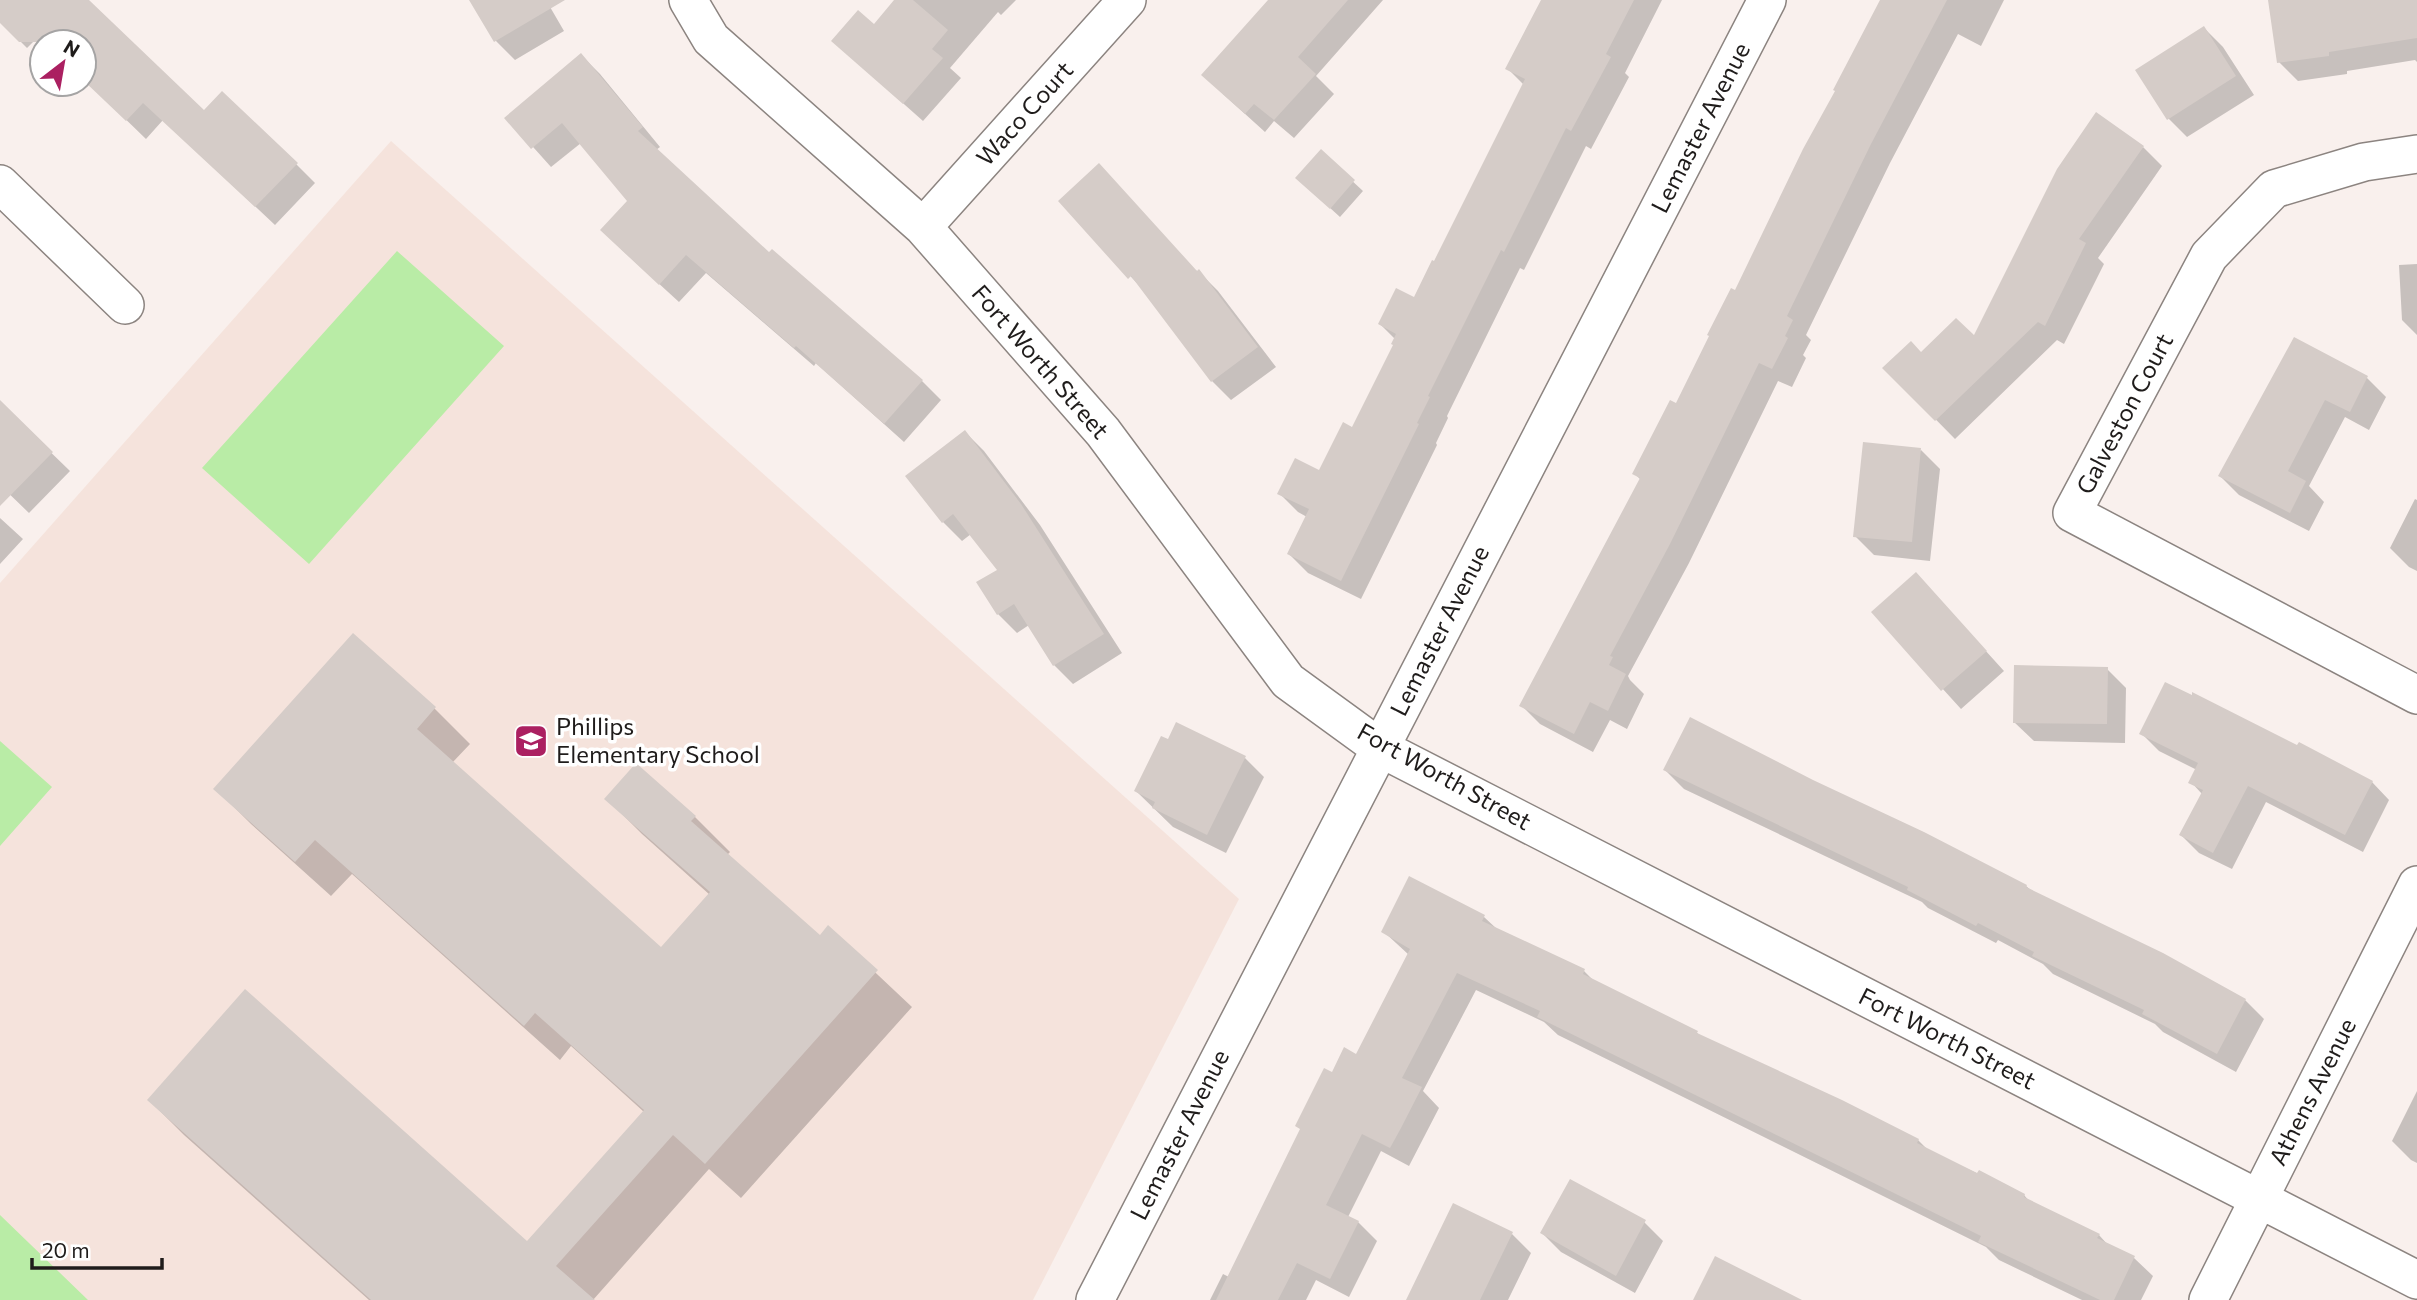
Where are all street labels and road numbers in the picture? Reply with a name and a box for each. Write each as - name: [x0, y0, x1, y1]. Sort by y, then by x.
- street label: Lemaster Avenue: [1644, 37, 1755, 217]
- street label: Waco Court: [970, 55, 1078, 171]
- street label: Fort Worth Street: [966, 278, 1116, 444]
- street label: Galveston Court: [2069, 328, 2178, 499]
- street label: Lemaster Avenue: [1383, 540, 1494, 720]
- street label: Fort Worth Street: [1353, 716, 1537, 836]
- street label: Fort Worth Street: [1855, 981, 2041, 1095]
- street label: Athens Avenue: [2262, 1013, 2361, 1170]
- street label: Lemaster Avenue: [1123, 1044, 1234, 1224]

